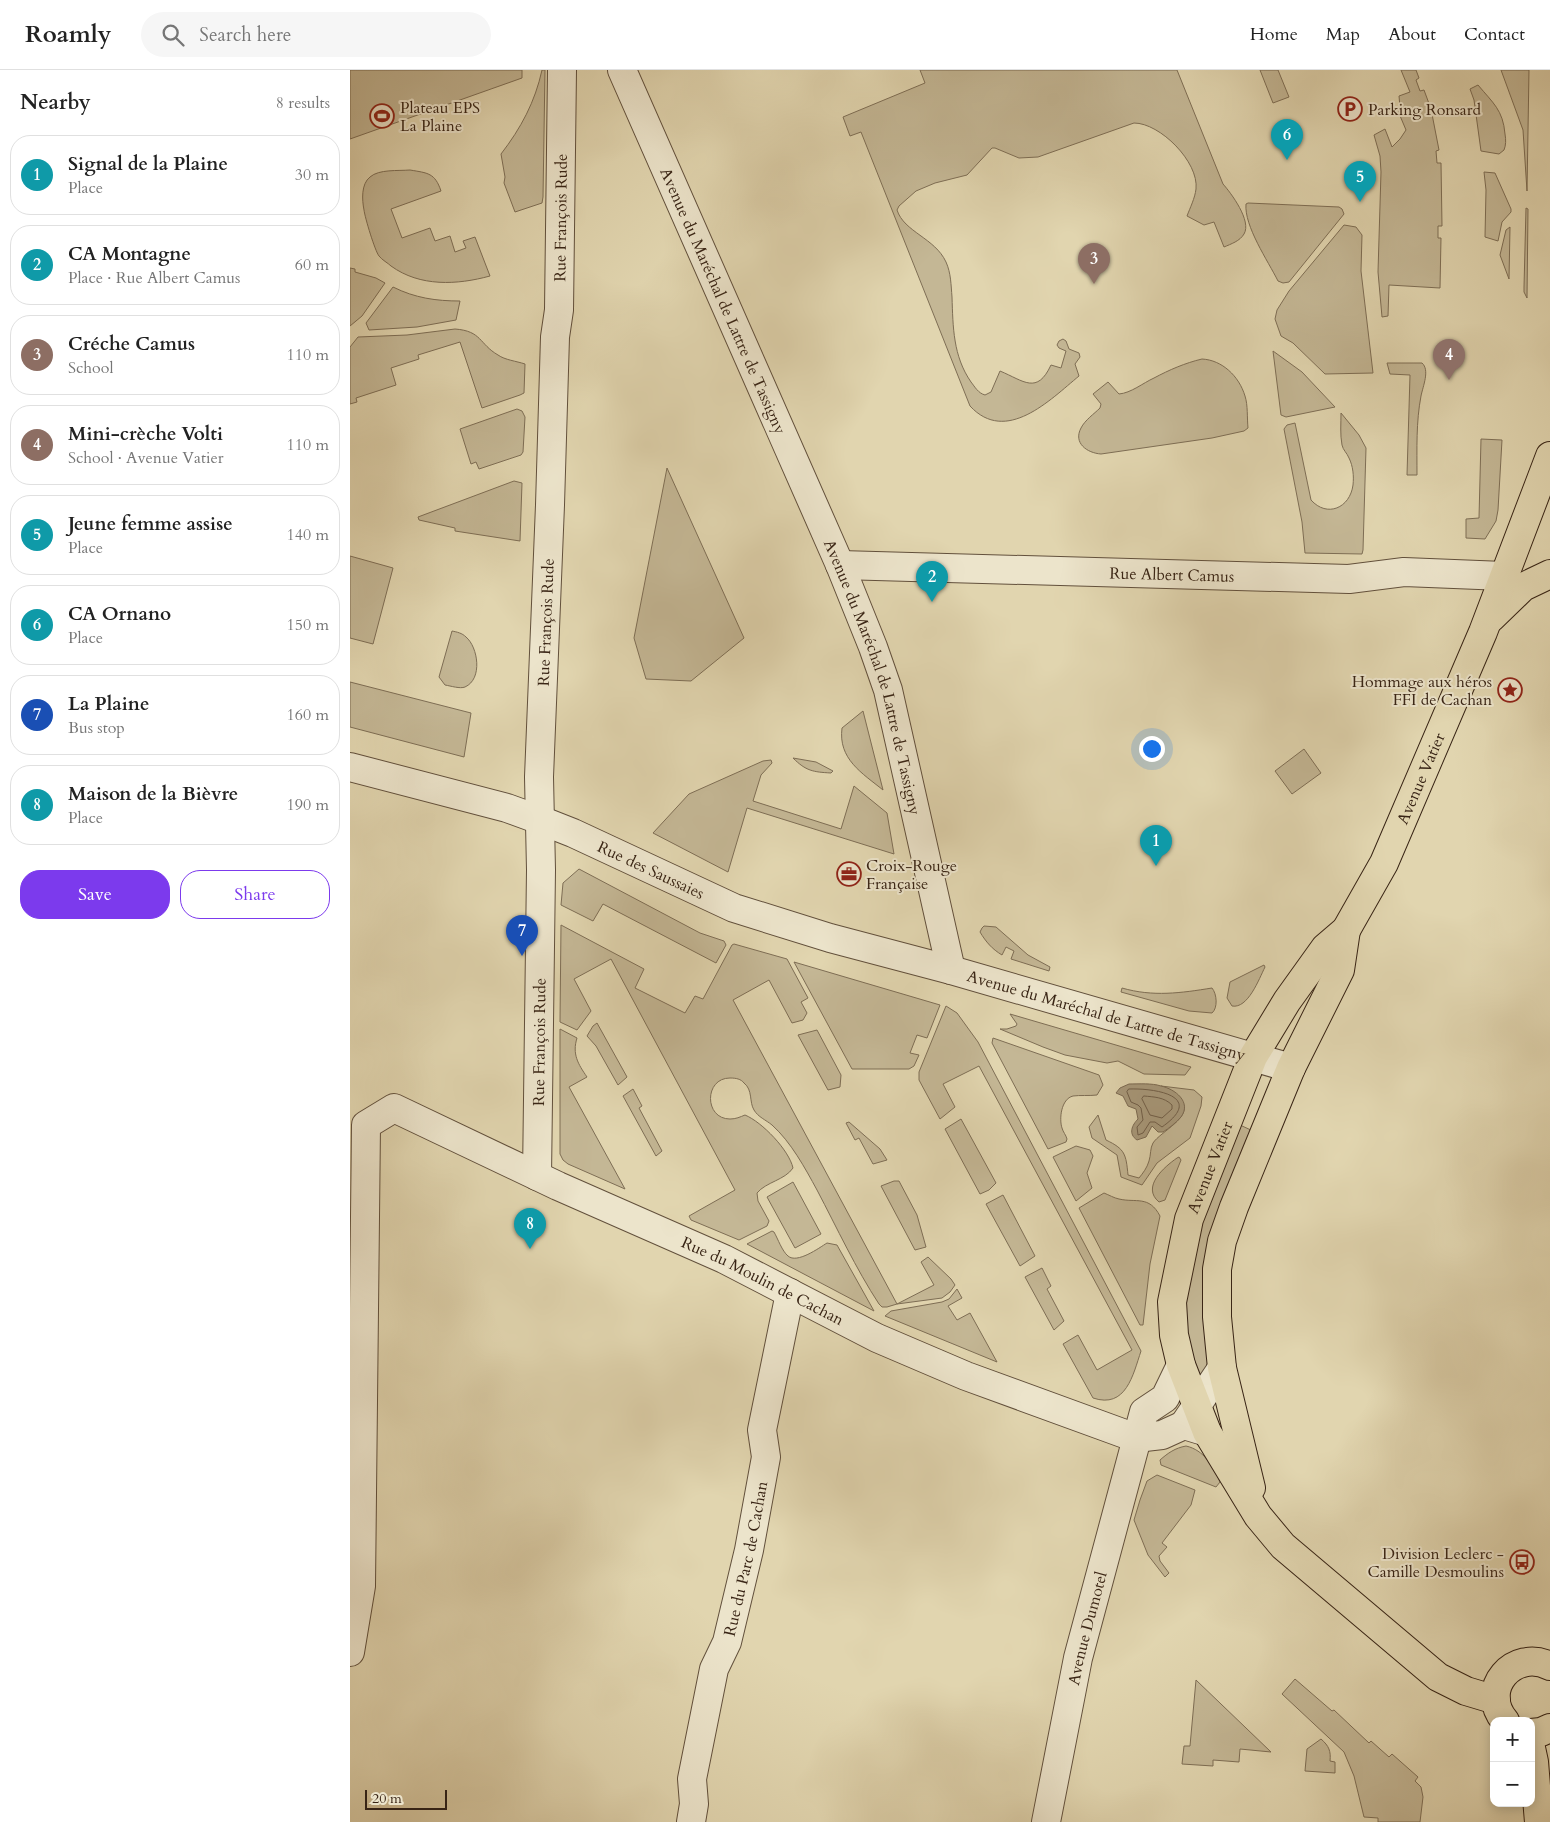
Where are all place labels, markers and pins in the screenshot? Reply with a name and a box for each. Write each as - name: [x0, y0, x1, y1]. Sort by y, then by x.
- parking icon: Parking Ronsard: [1337, 96, 1363, 122]
- place label: Plateau EPS La Plaine: [400, 97, 480, 137]
- place label: Parking Ronsard: [1368, 99, 1482, 121]
- sports icon: Plateau EPS La Plaine: [369, 103, 395, 129]
- pin: 6: [1271, 119, 1303, 160]
- pin: 5: [1344, 161, 1376, 202]
- pin: 3: [1078, 243, 1110, 284]
- pin: 4: [1433, 339, 1465, 380]
- pin: 2: [916, 561, 948, 602]
- place label: Hommage aux héros FFI de Cachan: [1352, 671, 1492, 711]
- place icon: Hommage aux héros FFI de Cachan: [1497, 677, 1523, 703]
- pin: 1: [1140, 825, 1172, 866]
- place label: Croix-Rouge Française: [866, 855, 957, 895]
- office icon: Croix-Rouge Française: [836, 861, 862, 887]
- pin: 7: [506, 915, 538, 956]
- pin: 8: [514, 1208, 546, 1249]
- place label: Division Leclerc - Camille Desmoulins: [1368, 1543, 1504, 1583]
- bus stop icon: Division Leclerc - Camille Desmoulins: [1509, 1549, 1535, 1575]

